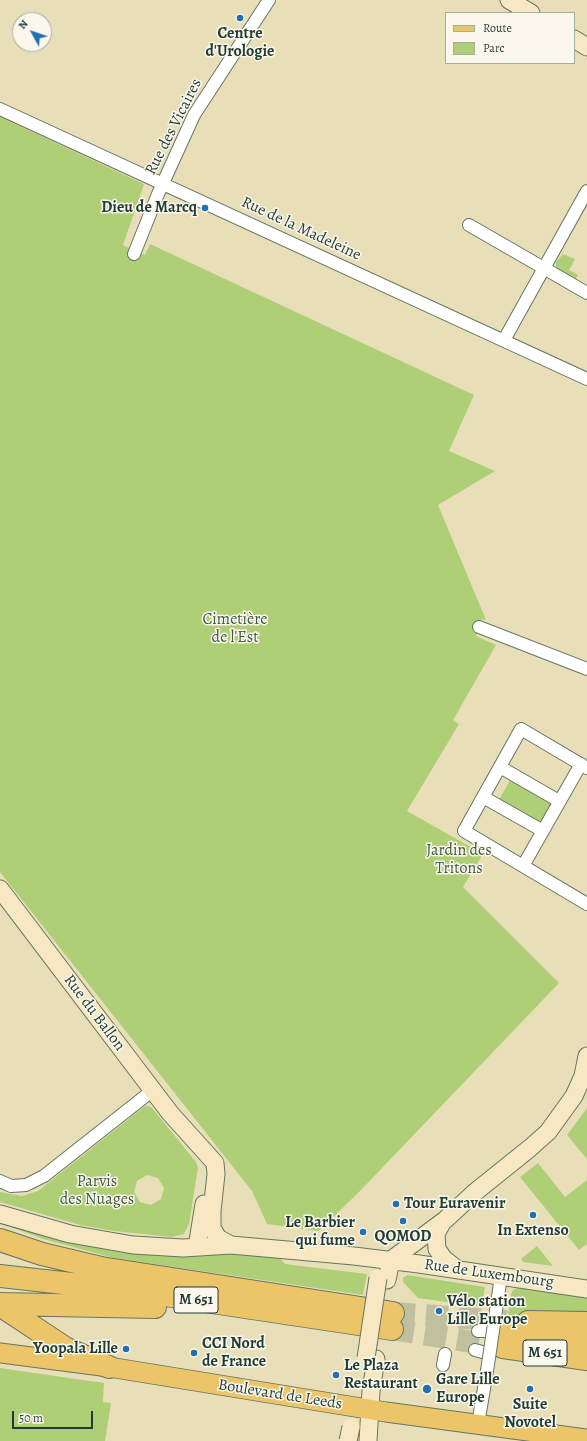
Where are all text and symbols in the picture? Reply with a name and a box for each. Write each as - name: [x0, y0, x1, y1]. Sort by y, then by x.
- north arrow: [12, 12, 52, 52]
- legend: [445, 12, 575, 64]
- marker: Centre d'Urologie: [235, 13, 245, 23]
- text: N: [15, 17, 32, 33]
- text: Route: [483, 20, 512, 36]
- place label: Centre d'Urologie: [205, 24, 275, 62]
- text: Parc: [483, 40, 505, 56]
- street label: Rue des Vicaires: [142, 76, 206, 178]
- street label: Rue de la Madeleine: [238, 193, 364, 265]
- place label: Dieu de Marcq: [101, 198, 197, 218]
- marker: Dieu de Marcq: [200, 203, 210, 213]
- park label: Cimetière de l'Est: [203, 610, 267, 648]
- park label: Jardin des Tritons: [426, 841, 492, 879]
- street label: Rue du Ballon: [59, 971, 129, 1055]
- park label: Parvis des Nuages: [60, 1172, 134, 1210]
- place label: Tour Euravenir: [404, 1194, 505, 1214]
- marker: Tour Euravenir: [391, 1199, 401, 1209]
- marker: In Extenso: [528, 1210, 538, 1220]
- place label: Le Barbier qui fume: [285, 1213, 355, 1251]
- marker: QOMOD: [398, 1216, 408, 1226]
- place label: In Extenso: [497, 1221, 569, 1241]
- marker: Le Barbier qui fume: [358, 1227, 368, 1237]
- place label: QOMOD: [375, 1227, 431, 1247]
- street label: Rue de Luxembourg: [423, 1255, 555, 1293]
- road number: M 651: [174, 1287, 218, 1313]
- place label: Vélo station Lille Europe: [447, 1292, 527, 1330]
- marker: Vélo station Lille Europe: [434, 1306, 444, 1316]
- place label: CCI Nord de France: [202, 1334, 266, 1372]
- place label: Yoopala Lille: [33, 1339, 118, 1359]
- road number: M 651: [523, 1340, 567, 1366]
- marker: Yoopala Lille: [121, 1344, 131, 1354]
- marker: CCI Nord de France: [189, 1348, 199, 1358]
- place label: Le Plaza Restaurant: [344, 1356, 418, 1394]
- marker: Le Plaza Restaurant: [331, 1370, 341, 1380]
- place label: Gare Lille Europe: [436, 1370, 500, 1408]
- street label: Boulevard de Leeds: [217, 1376, 343, 1414]
- marker: Gare Lille Europe: [421, 1383, 433, 1395]
- marker: Suite Novotel: [525, 1384, 535, 1394]
- place label: Suite Novotel: [504, 1395, 556, 1433]
- scale bar: [14, 1403, 95, 1429]
- text: 50 m: [19, 1410, 43, 1426]

